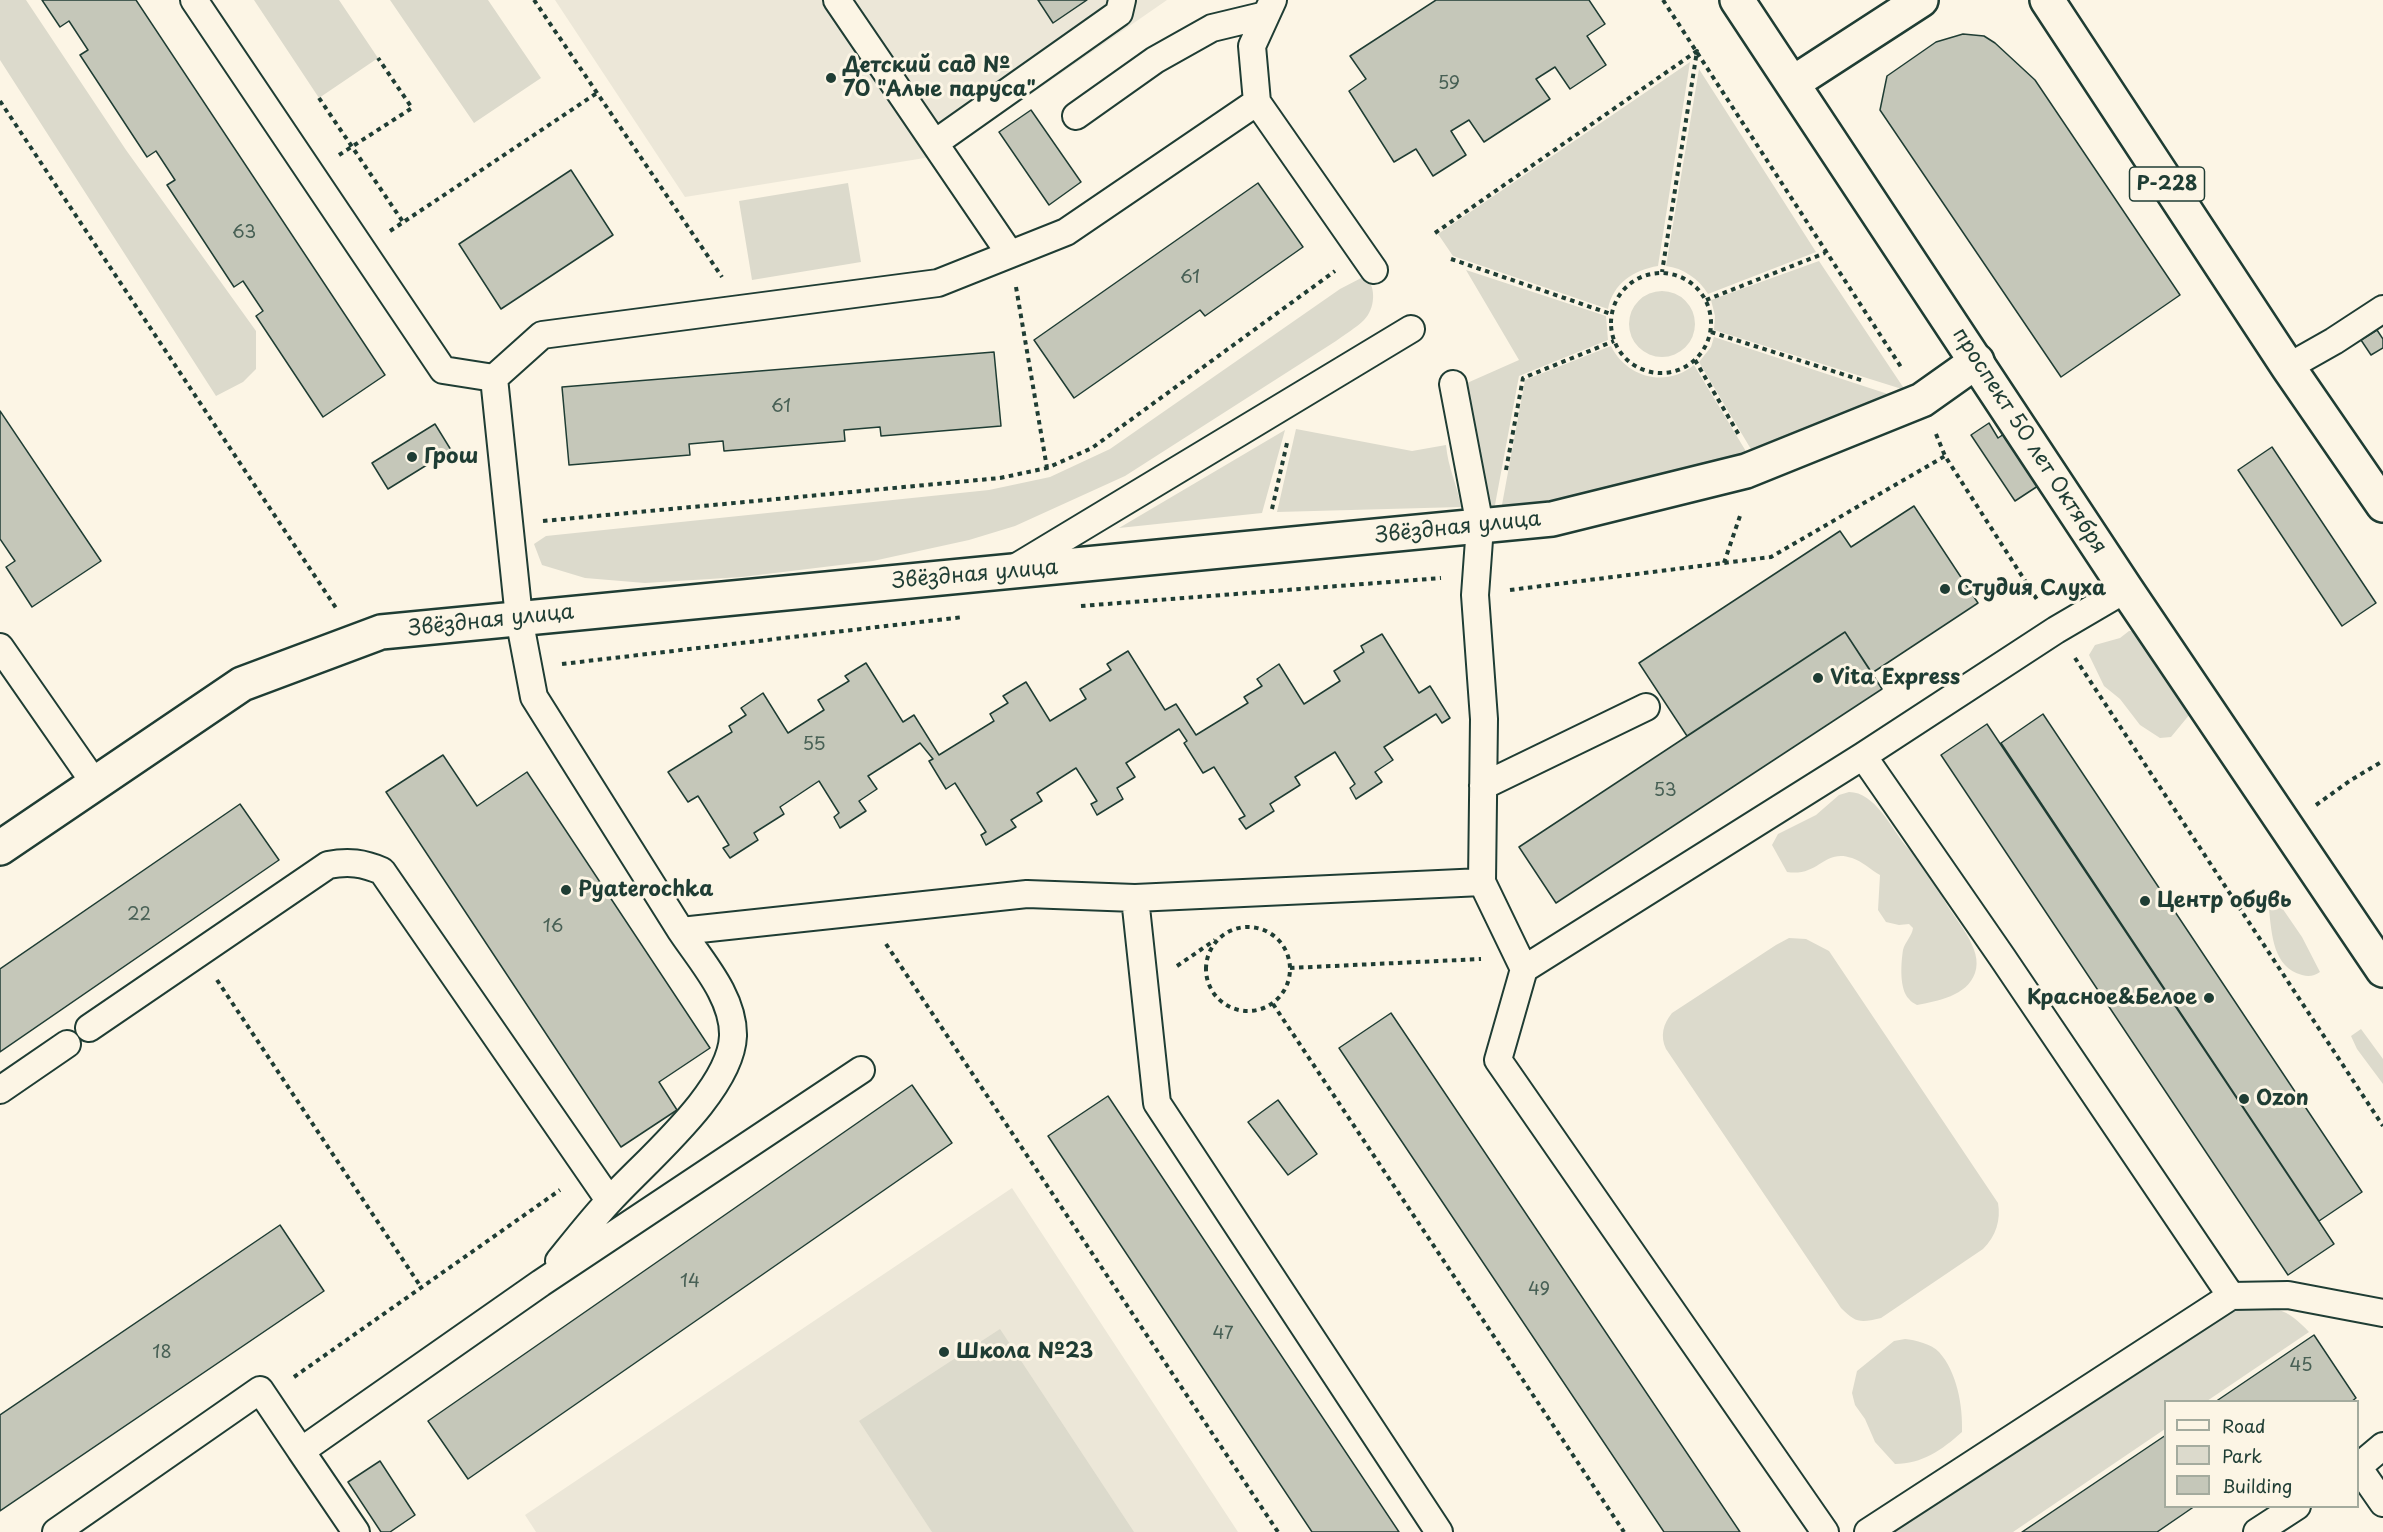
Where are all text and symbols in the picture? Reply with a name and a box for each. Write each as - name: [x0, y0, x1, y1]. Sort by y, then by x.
- place label: Детский сад № 70 "Алые паруса": [843, 53, 1036, 103]
- marker: Детский сад № 70 "Алые паруса": [824, 71, 838, 85]
- house number: 59: [1438, 73, 1460, 95]
- road number: Р-228: [2130, 167, 2204, 201]
- house number: 63: [232, 222, 256, 244]
- house number: 61: [1180, 267, 1200, 289]
- street label: проспект 50 лет Октября: [1946, 323, 2112, 559]
- house number: 61: [771, 396, 791, 418]
- place label: Грош: [424, 444, 478, 470]
- marker: Грош: [405, 450, 419, 464]
- street label: Звёздная улица: [1374, 507, 1542, 549]
- street label: Звёздная улица: [891, 555, 1059, 595]
- place label: Студия Слуха: [1957, 576, 2106, 602]
- marker: Студия Слуха: [1938, 582, 1952, 596]
- street label: Звёздная улица: [407, 600, 575, 642]
- place label: Vita Express: [1830, 665, 1960, 691]
- marker: Vita Express: [1811, 671, 1825, 685]
- house number: 55: [802, 734, 826, 756]
- house number: 53: [1653, 780, 1677, 802]
- place label: Pyaterochka: [578, 877, 713, 903]
- marker: Pyaterochka: [559, 883, 573, 897]
- place label: Центр обувь: [2157, 888, 2292, 914]
- marker: Центр обувь: [2138, 894, 2152, 908]
- house number: 22: [127, 904, 151, 926]
- house number: 16: [543, 916, 563, 938]
- place label: Красное&Белое: [2027, 985, 2197, 1011]
- marker: Красное&Белое: [2202, 991, 2216, 1005]
- place label: Ozon: [2256, 1086, 2309, 1112]
- marker: Ozon: [2237, 1092, 2251, 1106]
- house number: 14: [680, 1271, 700, 1293]
- house number: 49: [1528, 1279, 1550, 1301]
- house number: 47: [1212, 1323, 1234, 1345]
- place label: Школа №23: [956, 1339, 1093, 1365]
- house number: 18: [152, 1342, 172, 1364]
- marker: Школа №23: [937, 1345, 951, 1359]
- house number: 45: [2290, 1355, 2312, 1377]
- legend: [2164, 1400, 2359, 1508]
- text: Road: [2222, 1412, 2266, 1439]
- text: Park: [2222, 1442, 2262, 1469]
- text: Building: [2222, 1472, 2292, 1499]

